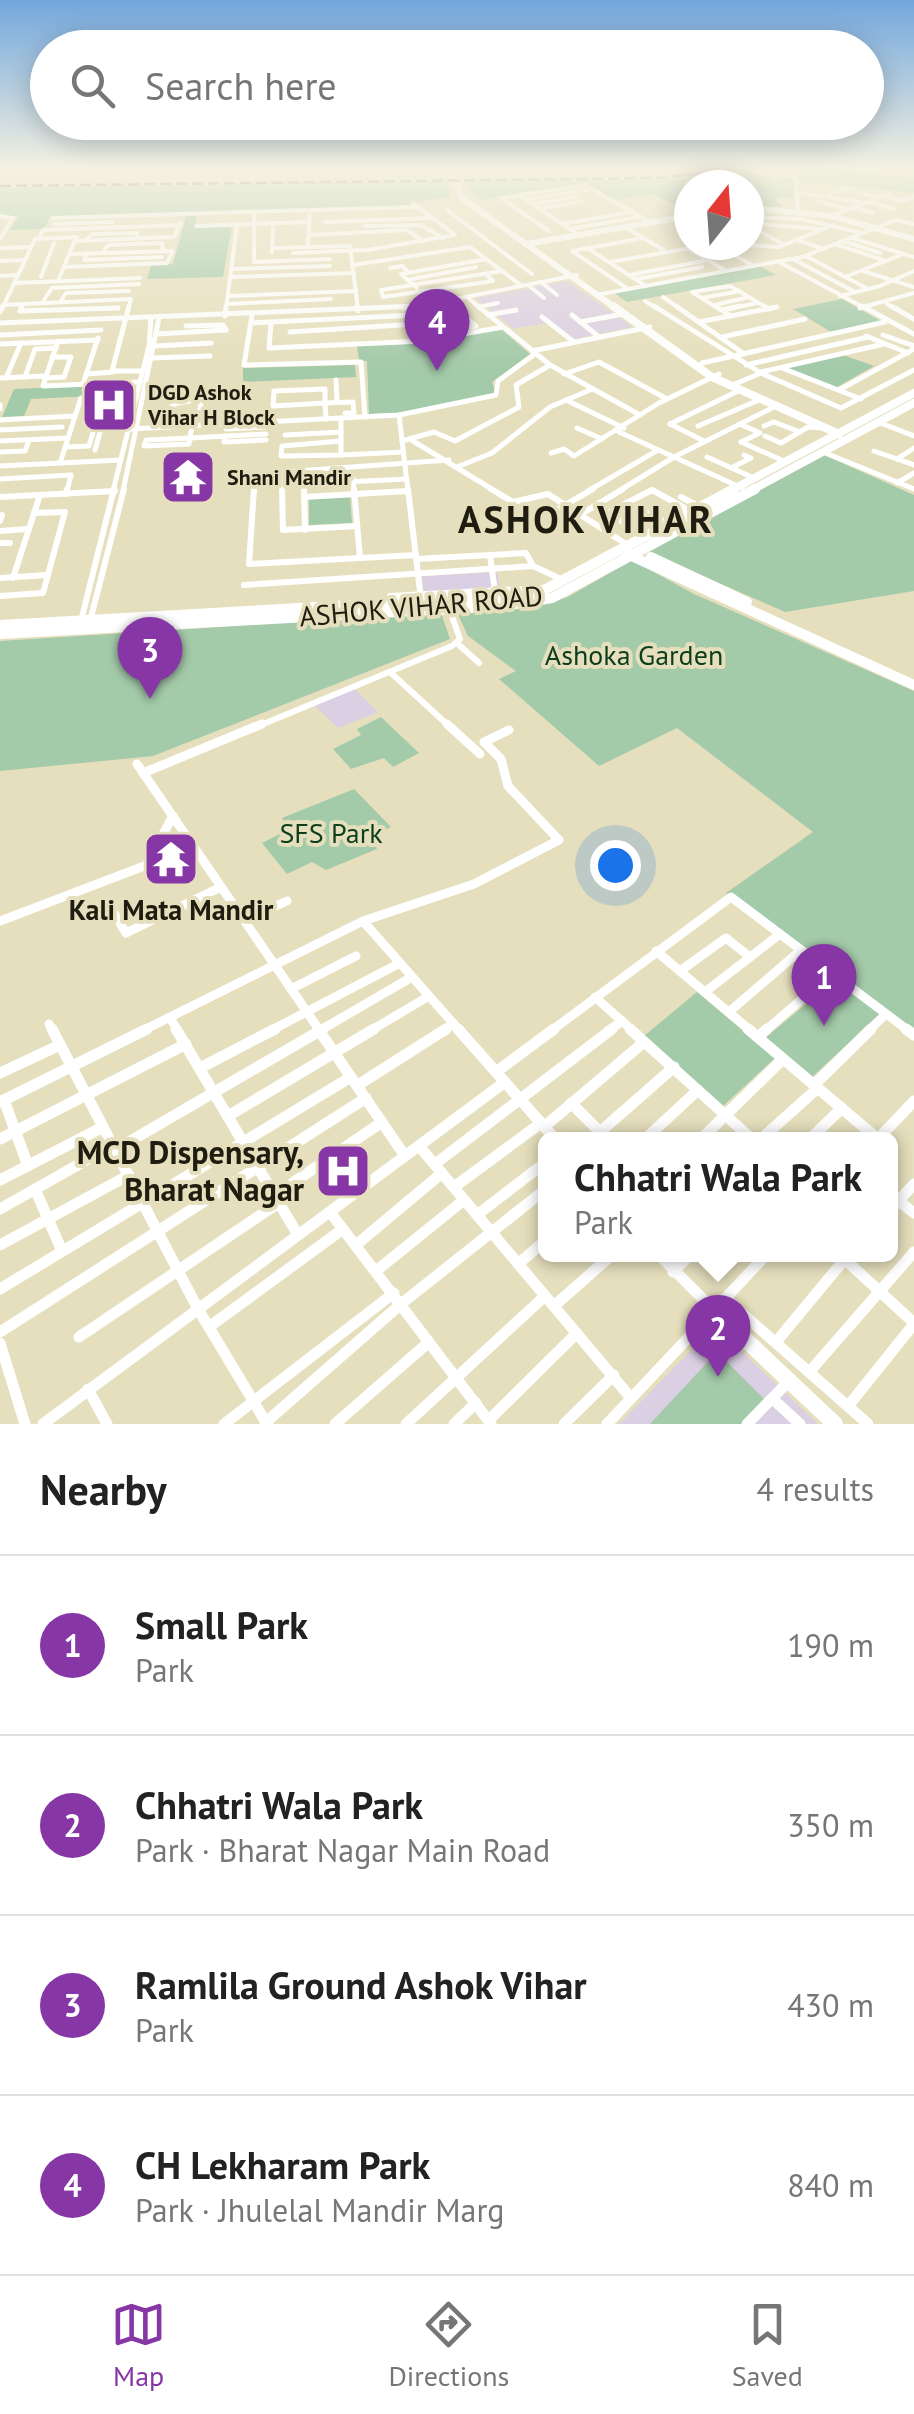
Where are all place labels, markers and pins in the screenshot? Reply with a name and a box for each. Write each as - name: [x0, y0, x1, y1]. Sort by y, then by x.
- pin: 4: [404, 288, 470, 371]
- hospital icon: DGD Ashok Vihar H Block: [79, 375, 139, 435]
- place label: DGD Ashok Vihar H Block: [147, 378, 275, 431]
- temple icon: Shani Mandir: [158, 447, 218, 507]
- place label: Shani Mandir: [227, 463, 351, 491]
- pin: 3: [118, 616, 182, 699]
- temple icon: Kali Mata Mandir: [141, 829, 201, 889]
- place label: Kali Mata Mandir: [69, 891, 273, 928]
- pin: 1: [792, 944, 856, 1026]
- place label: MCD Dispensary, Bharat Nagar: [77, 1131, 305, 1210]
- hospital icon: MCD Dispensary, Bharat Nagar: [313, 1141, 373, 1201]
- pin: 2: [686, 1294, 750, 1377]

